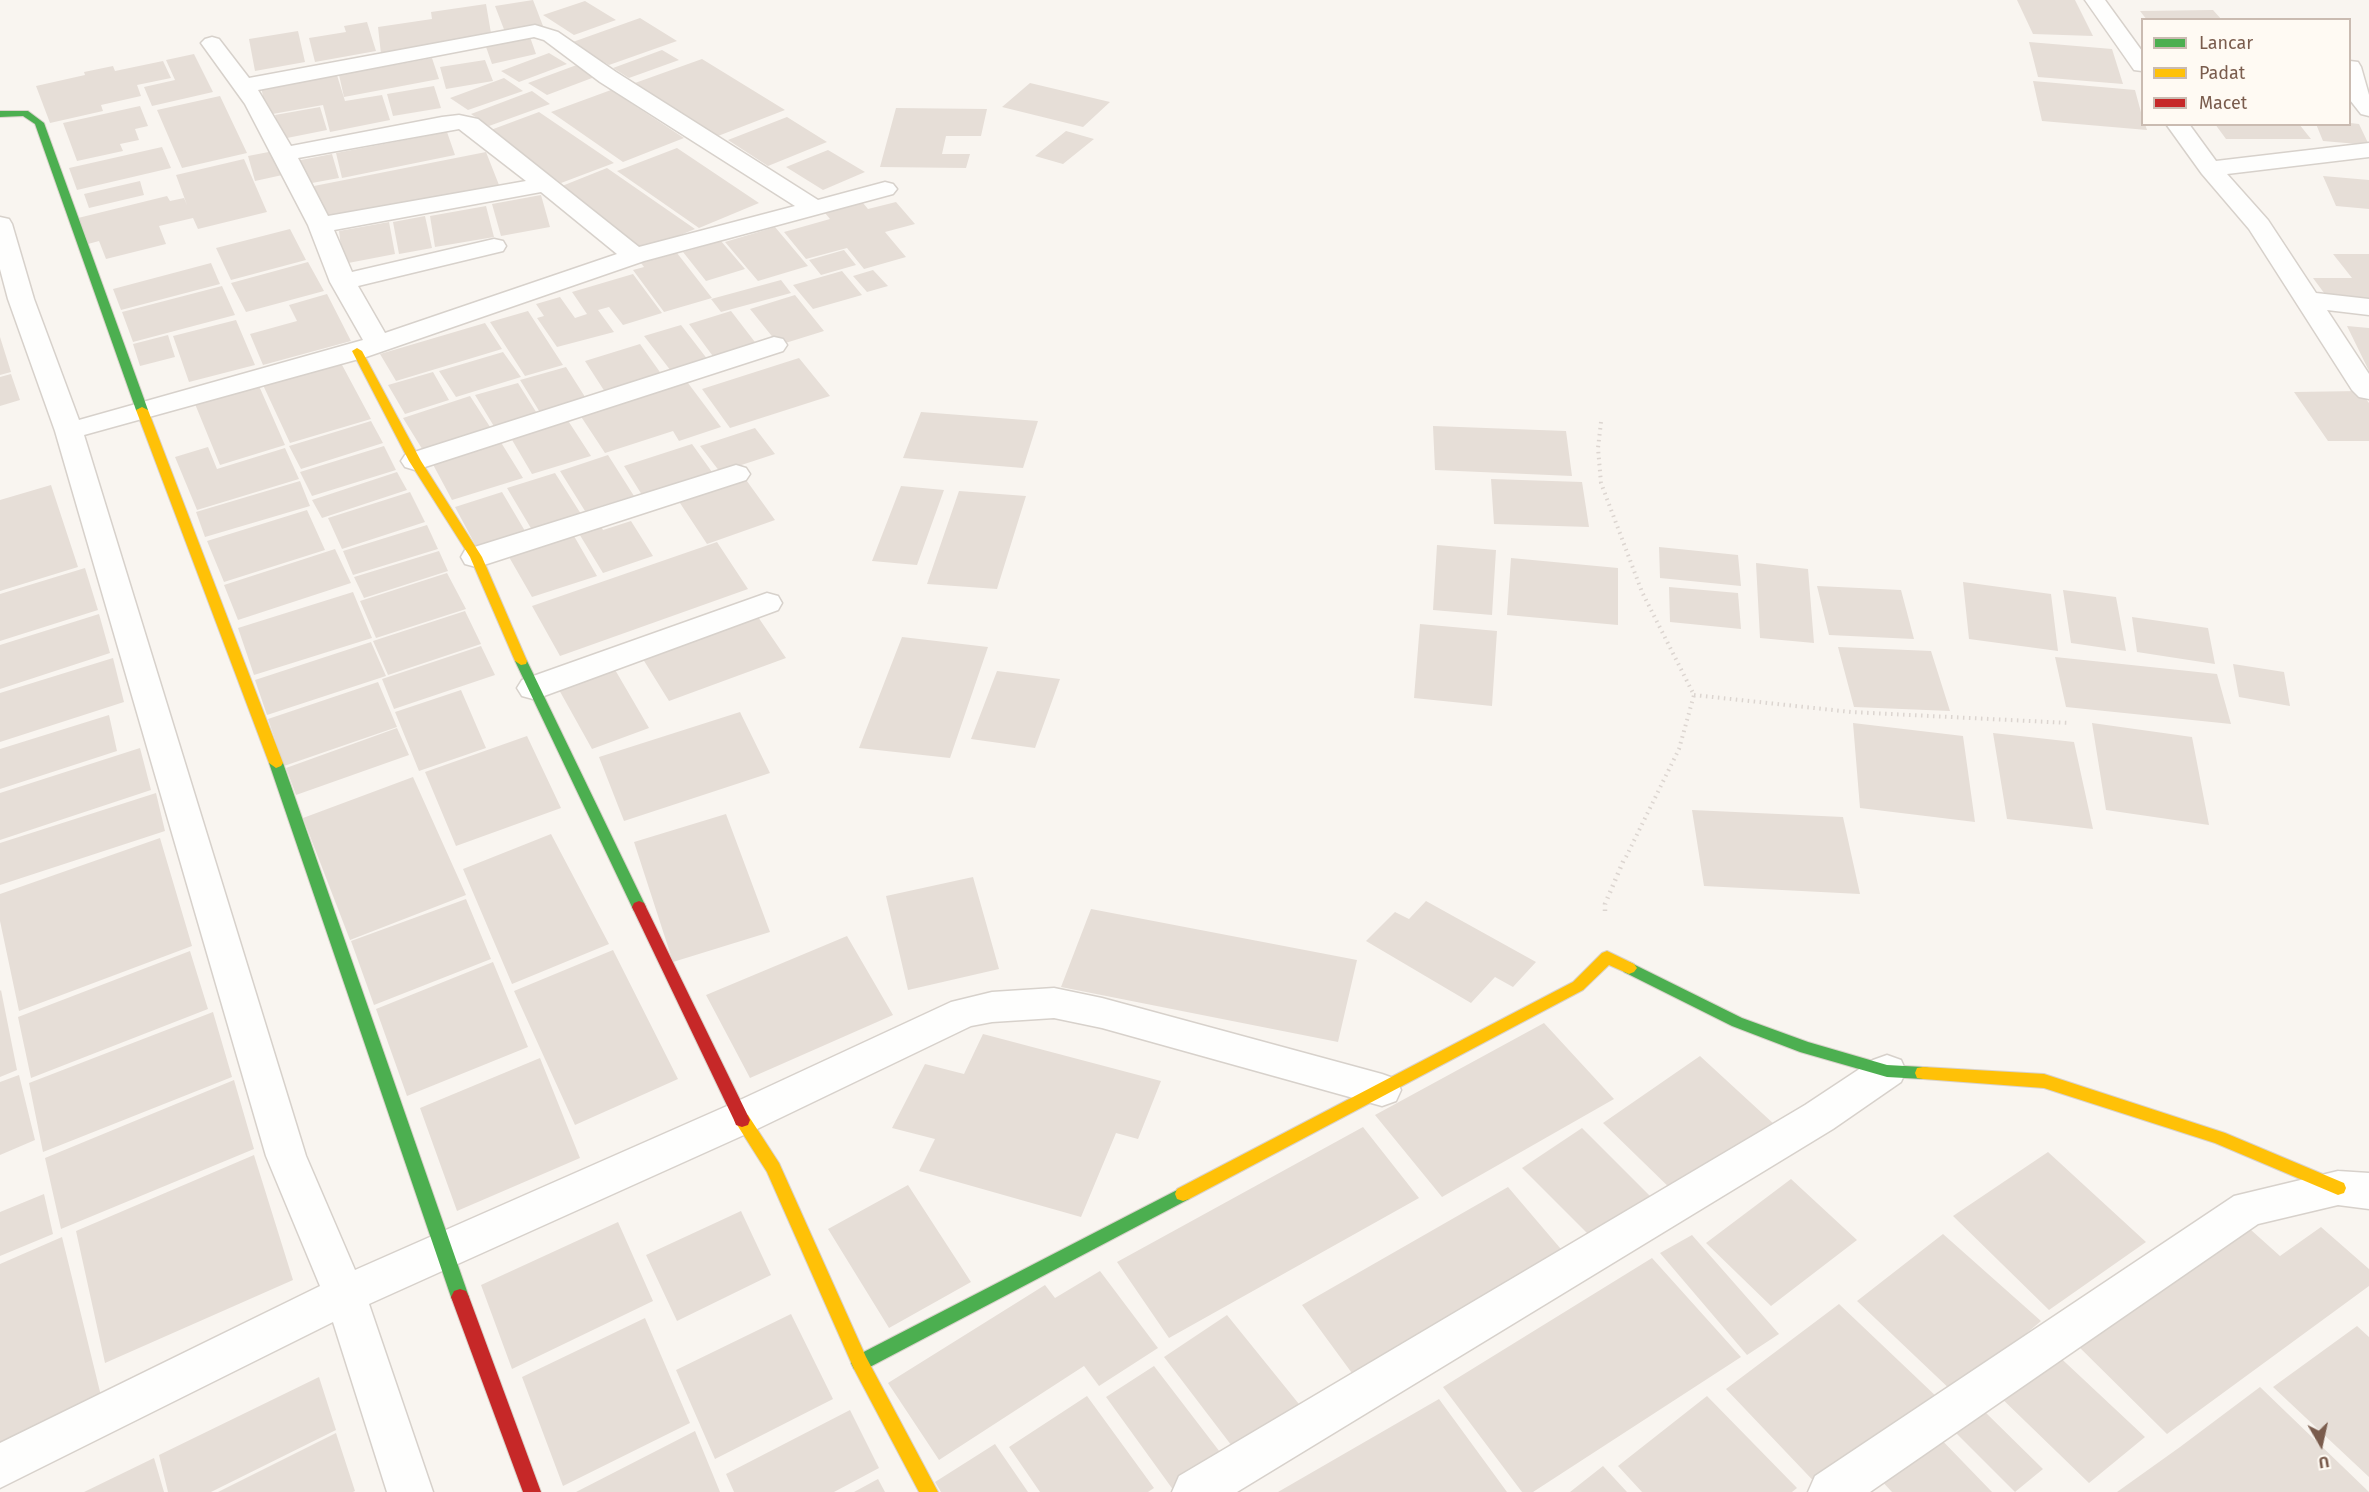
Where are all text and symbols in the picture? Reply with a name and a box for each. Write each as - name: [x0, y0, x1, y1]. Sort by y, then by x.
- legend: [2141, 18, 2351, 126]
- text: Lancar: [2199, 32, 2253, 54]
- text: Padat: [2199, 62, 2245, 84]
- text: Macet: [2199, 92, 2247, 114]
- north arrow: [2291, 1414, 2351, 1474]
- text: U: [2317, 1452, 2331, 1472]

